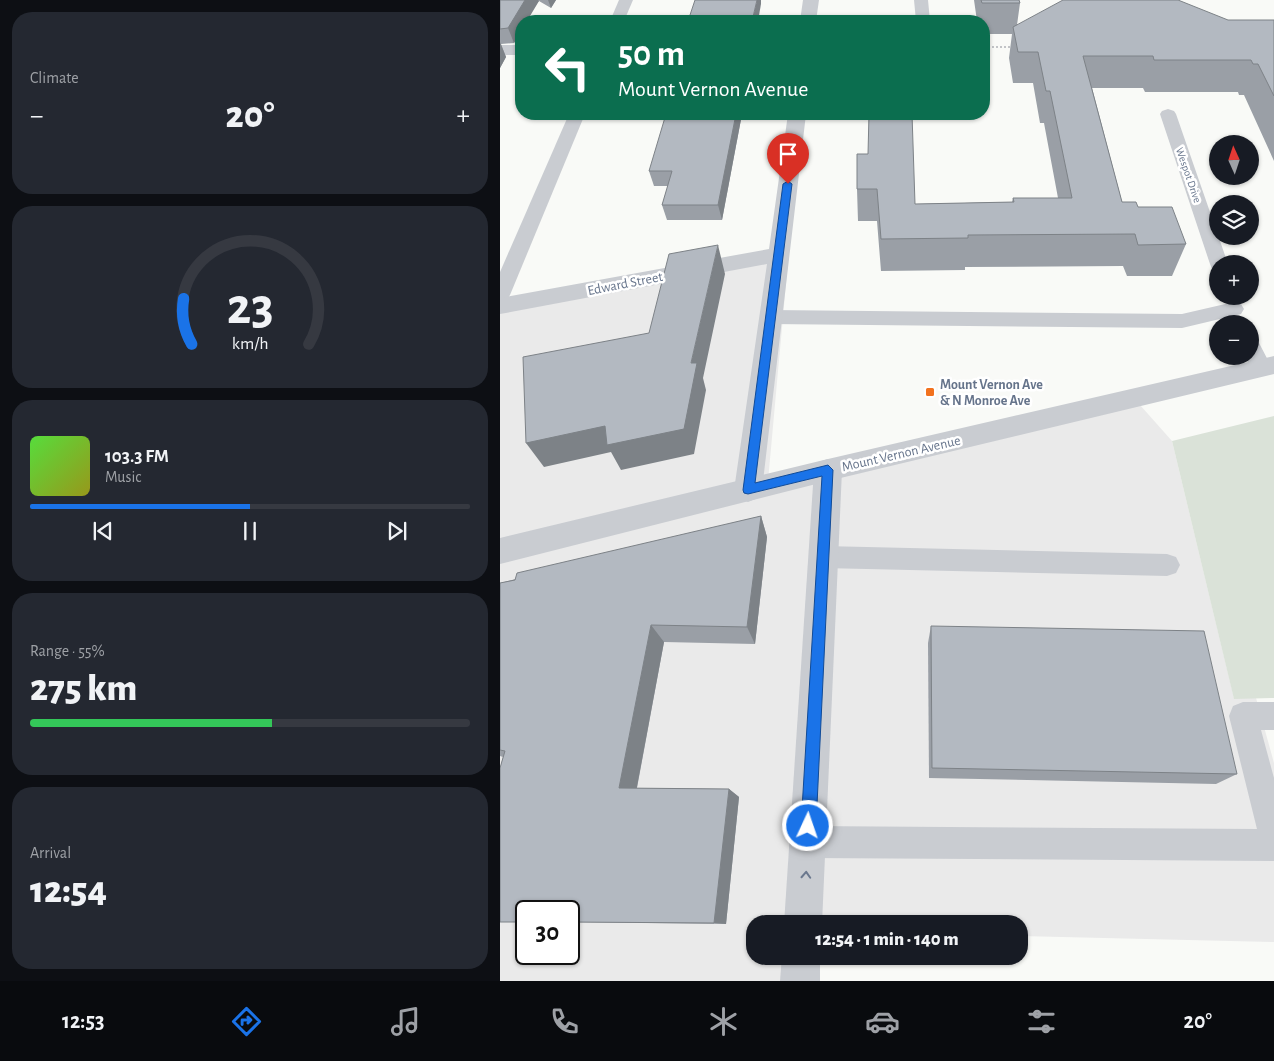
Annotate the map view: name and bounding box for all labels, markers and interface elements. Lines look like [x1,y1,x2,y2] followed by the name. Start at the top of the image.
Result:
[535,35,600,100] icon: left
[618,37,685,72] text: 50 m
[30,70,79,86] text: Climate
[618,78,808,100] text: Mount Vernon Avenue
[226,97,274,135] text: 20°
[30,102,43,130] text: −
[457,102,470,130] text: +
[767,133,809,184] pin
[1209,135,1259,185] north arrow
[1209,135,1259,365] map controls
[774,140,802,168] icon: arrive
[1174,146,1203,204] street label: Wespot Drive
[1209,195,1259,245] button: layers
[1209,255,1259,305] button: +
[586,270,664,298] street label: Edward Street
[227,281,273,333] text: 23
[1209,315,1259,365] button: −
[232,335,268,353] text: km/h
[940,378,1043,408] place label: Mount Vernon Ave & N Monroe Ave
[924,386,936,398] marker: Mount Vernon Ave & N Monroe Ave
[841,434,962,474] street label: Mount Vernon Avenue
[105,447,169,466] text: 103.3 FM
[105,469,141,485] text: Music
[89,517,117,545] icon: previous
[236,517,264,545] icon: pause
[383,517,411,545] icon: next
[30,643,105,659] text: Range · 55%
[30,670,137,708] text: 275 km
[781,799,833,851] position arrow
[30,845,71,861] text: Arrival
[800,871,811,879] one-way arrow
[30,872,107,910] text: 12:54
[515,900,580,965] speed limit sign: 30
[815,930,959,949] text: 12:54 · 1 min · 140 m
[229,1004,264,1039] icon: directions
[388,1004,423,1039] icon: music
[547,1004,582,1039] icon: phone
[706,1004,741,1039] icon: climate
[865,1004,900,1039] icon: car
[1024,1004,1059,1039] icon: filters
[62,1010,104,1032] text: 12:53
[1184,1010,1212,1032] text: 20°

